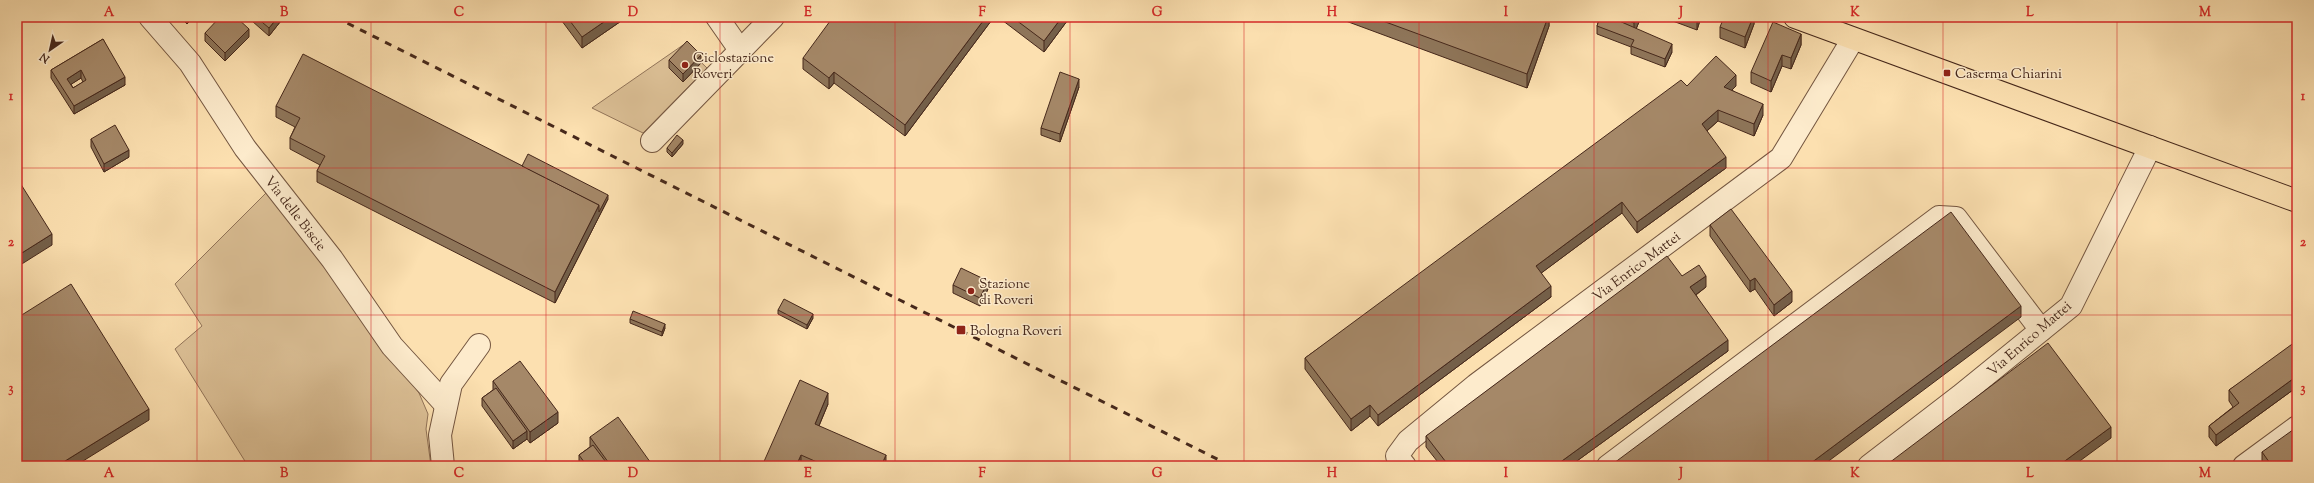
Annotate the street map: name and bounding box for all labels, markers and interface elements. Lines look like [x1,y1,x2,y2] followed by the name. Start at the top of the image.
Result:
[104,4,115,22] text: A
[280,4,289,22] text: B
[454,4,464,22] text: C
[628,4,638,22] text: D
[804,4,812,22] text: E
[978,4,986,22] text: F
[1152,4,1163,22] text: G
[1327,4,1338,22] text: H
[1504,4,1509,22] text: I
[1678,4,1683,22] text: J
[1850,4,1860,22] text: K
[2026,4,2034,22] text: L
[2199,4,2211,22] text: M
[30,30,70,70] north arrow
[37,48,54,67] text: N
[693,49,774,85] place label: Ciclostazione Roveri
[680,60,690,70] marker: Ciclostazione Roveri
[1955,65,2062,85] place label: Caserma Chiarini
[1942,68,1952,78] marker: Caserma Chiarini
[9,88,14,106] text: 1
[2301,88,2306,106] text: 1
[259,172,330,256] street label: Via delle Biscie
[1589,228,1686,307] street label: Via Enrico Mattei
[8,234,15,252] text: 2
[2300,234,2307,252] text: 2
[979,275,1033,311] place label: Stazione di Roveri
[966,286,976,296] marker: Stazione di Roveri
[1984,297,2077,382] street label: Via Enrico Mattei
[970,322,1062,342] place label: Bologna Roveri
[955,324,967,336] marker: Bologna Roveri
[8,380,14,398] text: 3
[2300,380,2306,398] text: 3
[104,465,115,483] text: A
[280,465,289,483] text: B
[454,465,464,483] text: C
[628,465,638,483] text: D
[804,465,812,483] text: E
[978,465,986,483] text: F
[1152,465,1163,483] text: G
[1327,465,1338,483] text: H
[1504,465,1509,483] text: I
[1678,465,1683,483] text: J
[1850,465,1860,483] text: K
[2026,465,2034,483] text: L
[2199,465,2211,483] text: M

